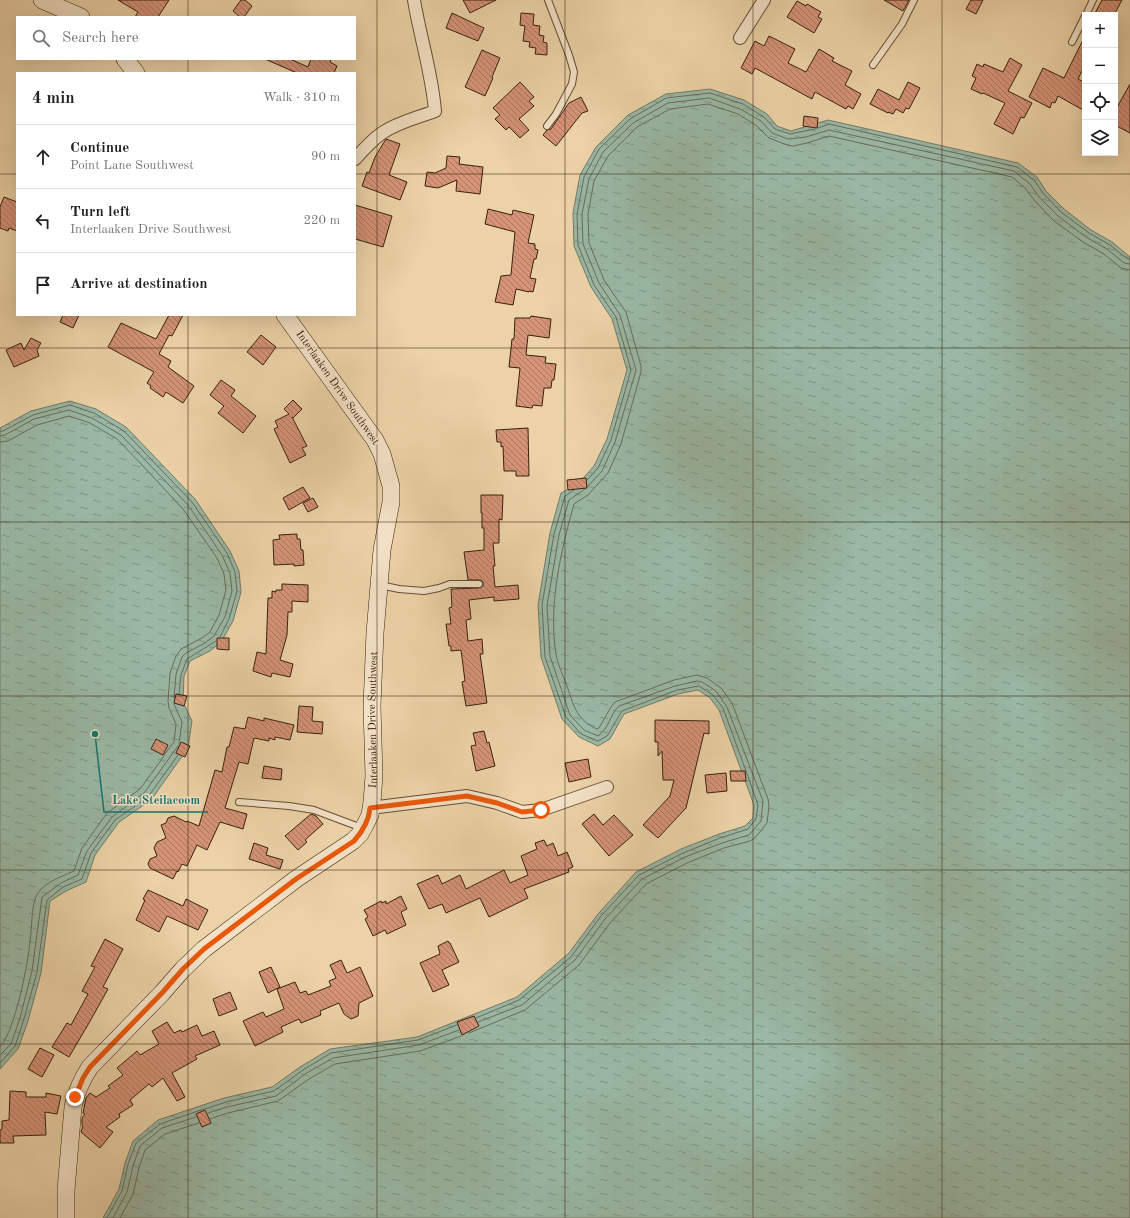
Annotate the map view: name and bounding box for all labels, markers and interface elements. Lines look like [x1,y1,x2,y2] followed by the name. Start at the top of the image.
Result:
[1082,12,1118,156] map controls
[1082,12,1118,48] button: +
[16,16,356,60] search box
[30,27,52,49] icon: search
[62,31,139,46] text: Search here
[1082,48,1118,84] button: −
[1082,84,1118,120] button: locate
[32,90,75,107] text: 4 min
[263,91,340,104] text: Walk · 310 m
[1082,120,1118,156] button: layers
[70,141,129,156] text: Continue
[32,146,54,168] icon: ahead
[311,150,340,163] text: 90 m
[70,159,194,172] text: Point Lane Southwest
[70,205,130,220] text: Turn left
[32,210,54,232] icon: left
[303,214,340,227] text: 220 m
[70,223,231,236] text: Interlaaken Drive Southwest
[32,274,54,296] icon: arrive
[70,277,208,292] text: Arrive at destination
[293,329,381,447] street label: Interlaaken Drive Southwest
[366,651,380,789] street label: Interlaaken Drive Southwest
[104,788,208,812] callout: Lake Steilacoom
[112,795,200,807] text: Lake Steilacoom
[532,801,550,819] route start
[66,1088,84,1106] route end

